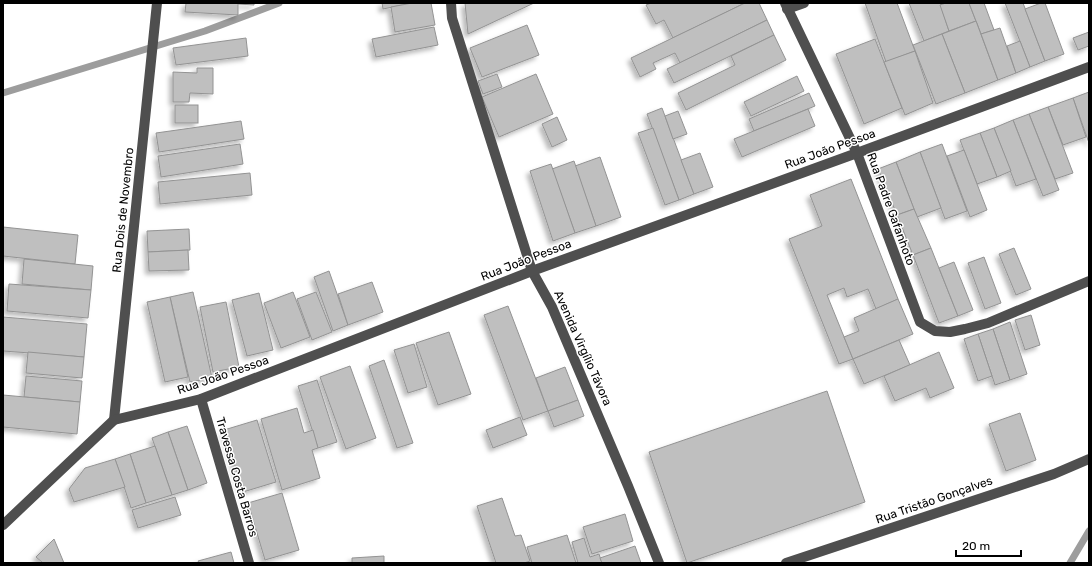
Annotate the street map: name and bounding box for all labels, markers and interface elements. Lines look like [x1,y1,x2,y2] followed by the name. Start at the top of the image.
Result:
[783,126,877,172] street label: Rua João Pessoa
[109,147,137,273] street label: Rua Dois de Novembro
[864,151,918,267] street label: Rua Padre Gafanhoto
[479,236,573,284] street label: Rua João Pessoa
[551,288,615,408] street label: Avenida Virgílio Távora
[175,353,271,397] street label: Rua João Pessoa
[213,416,261,538] street label: Travessa Costa Barros
[874,473,994,527] street label: Rua Tristão Gonçalves
[956,532,1021,558] scale bar
[962,539,990,553] text: 20 m

